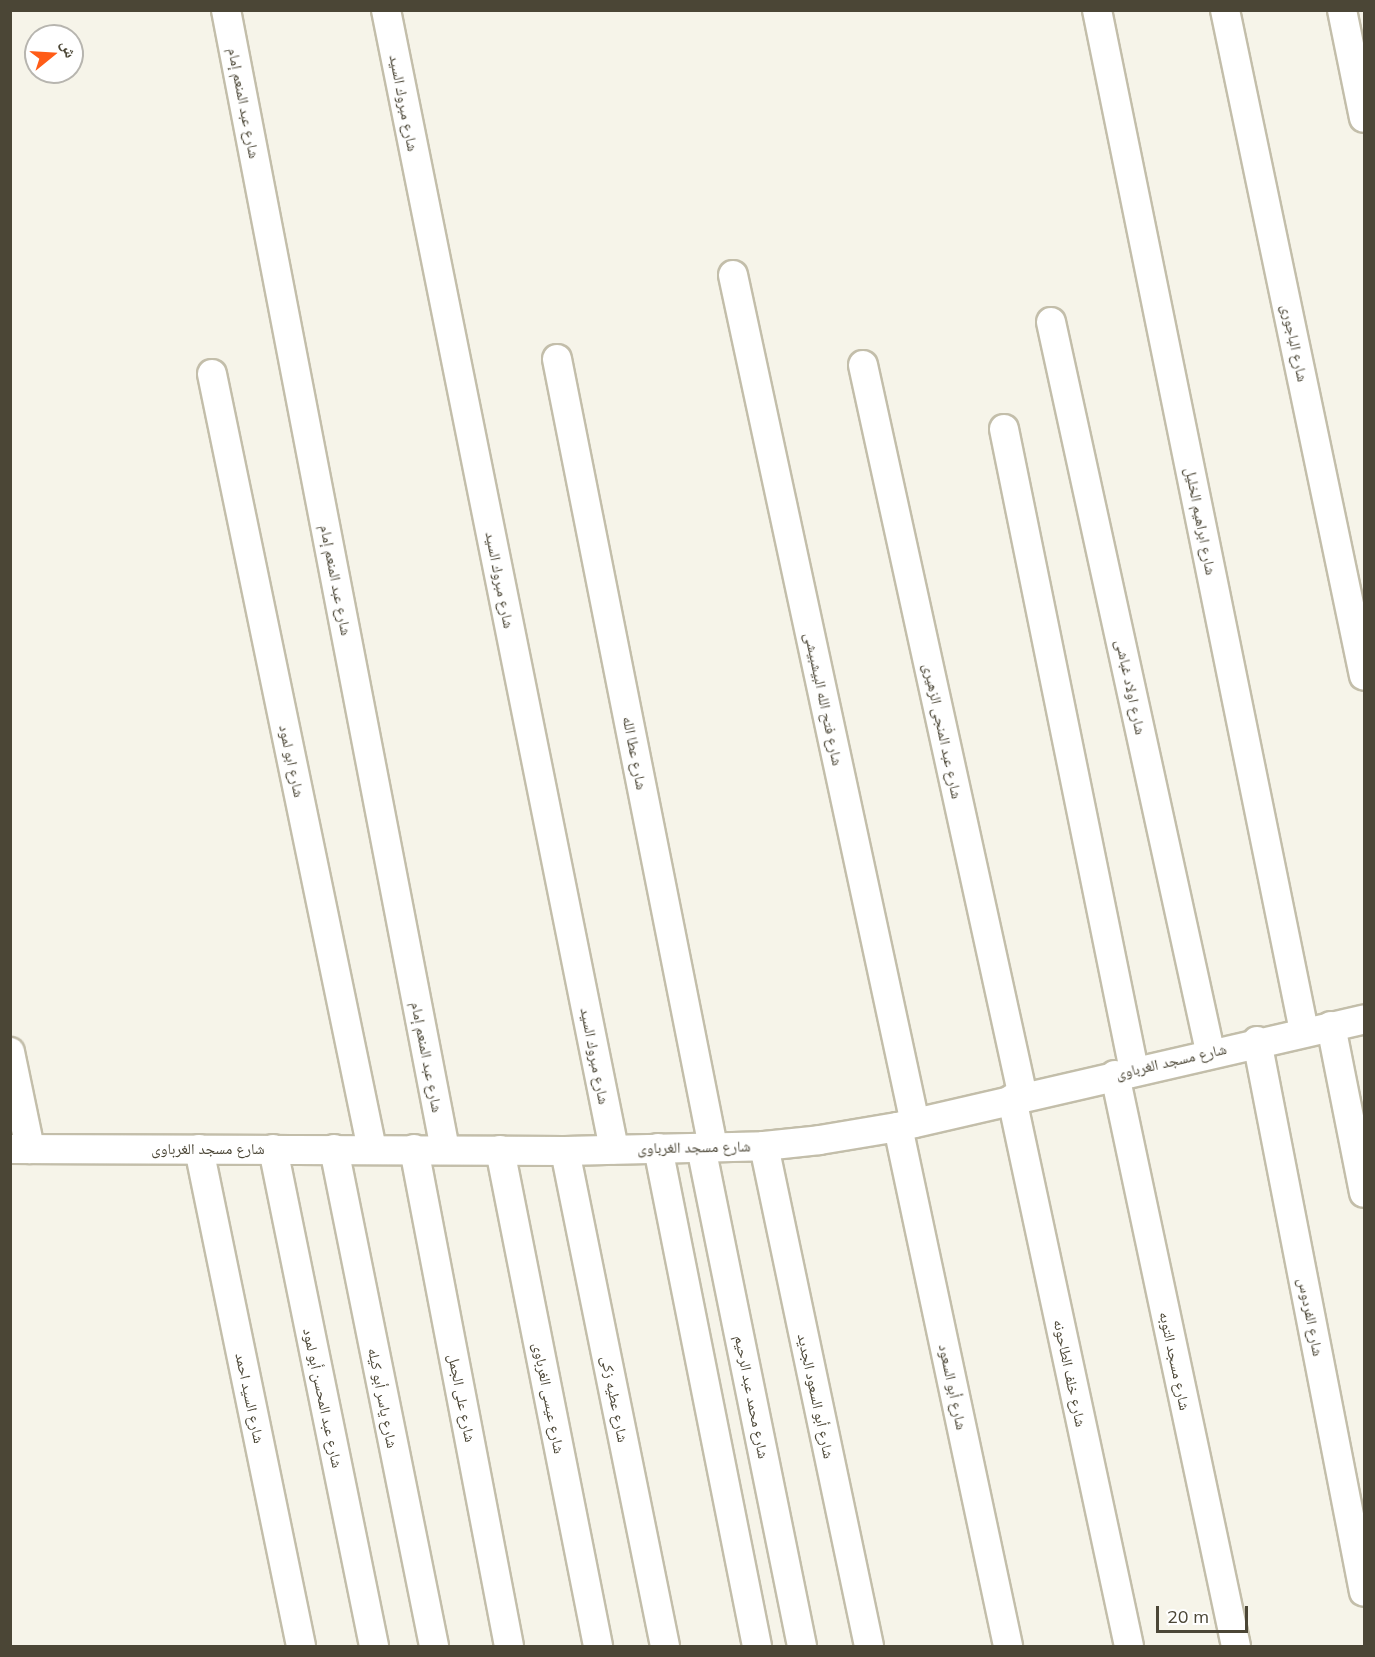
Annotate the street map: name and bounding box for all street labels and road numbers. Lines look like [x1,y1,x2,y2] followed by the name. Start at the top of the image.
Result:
[224,46,264,160] street label: شارع عبد المنعم إمام
[386,53,422,153] street label: شارع مبروك السيد
[1278,303,1312,383] street label: شارع الباجورى
[1182,466,1220,576] street label: شارع ابراهيم الخليل
[316,523,356,637] street label: شارع عبد المنعم إمام
[482,530,518,630] street label: شارع مبروك السيد
[801,631,847,767] street label: شارع فتح الله البيشبيشى
[1112,638,1150,736] street label: شارع اولاد غباشى
[920,662,966,800] street label: شارع عبد المنجى الزهيرى
[619,715,651,791] street label: شارع عطا الله
[276,723,308,799] street label: شارع ابو لمود
[407,1000,447,1114] street label: شارع عبد المنعم إمام
[577,1006,613,1106] street label: شارع مبروك السيد
[1114,1039,1228,1083] street label: شارع مسجد الغرباوى
[637,1137,751,1157] street label: شارع مسجد الغرباوى
[151,1140,265,1158] street label: شارع مسجد الغرباوى
[1295,1276,1327,1358] street label: شارع الفردوس
[1156,1310,1194,1412] street label: شارع مسجد التوبه
[1050,1318,1090,1428] street label: شارع خلف الطاحونه
[299,1327,347,1469] street label: شارع عبد المحسن أبو لمود
[794,1332,838,1460] street label: شارع أبو السعود الجديد
[731,1334,773,1460] street label: شارع محمد عبد الرحيم
[529,1341,569,1455] street label: شارع عيسى الغرباوى
[935,1342,971,1432] street label: شارع أبو السعود
[364,1346,402,1450] street label: شارع ياسر أبو كيله
[232,1351,268,1445] street label: شارع السيد احمد
[445,1352,479,1444] street label: شارع على الجمل
[598,1354,632,1444] street label: شارع عطيه زكى

